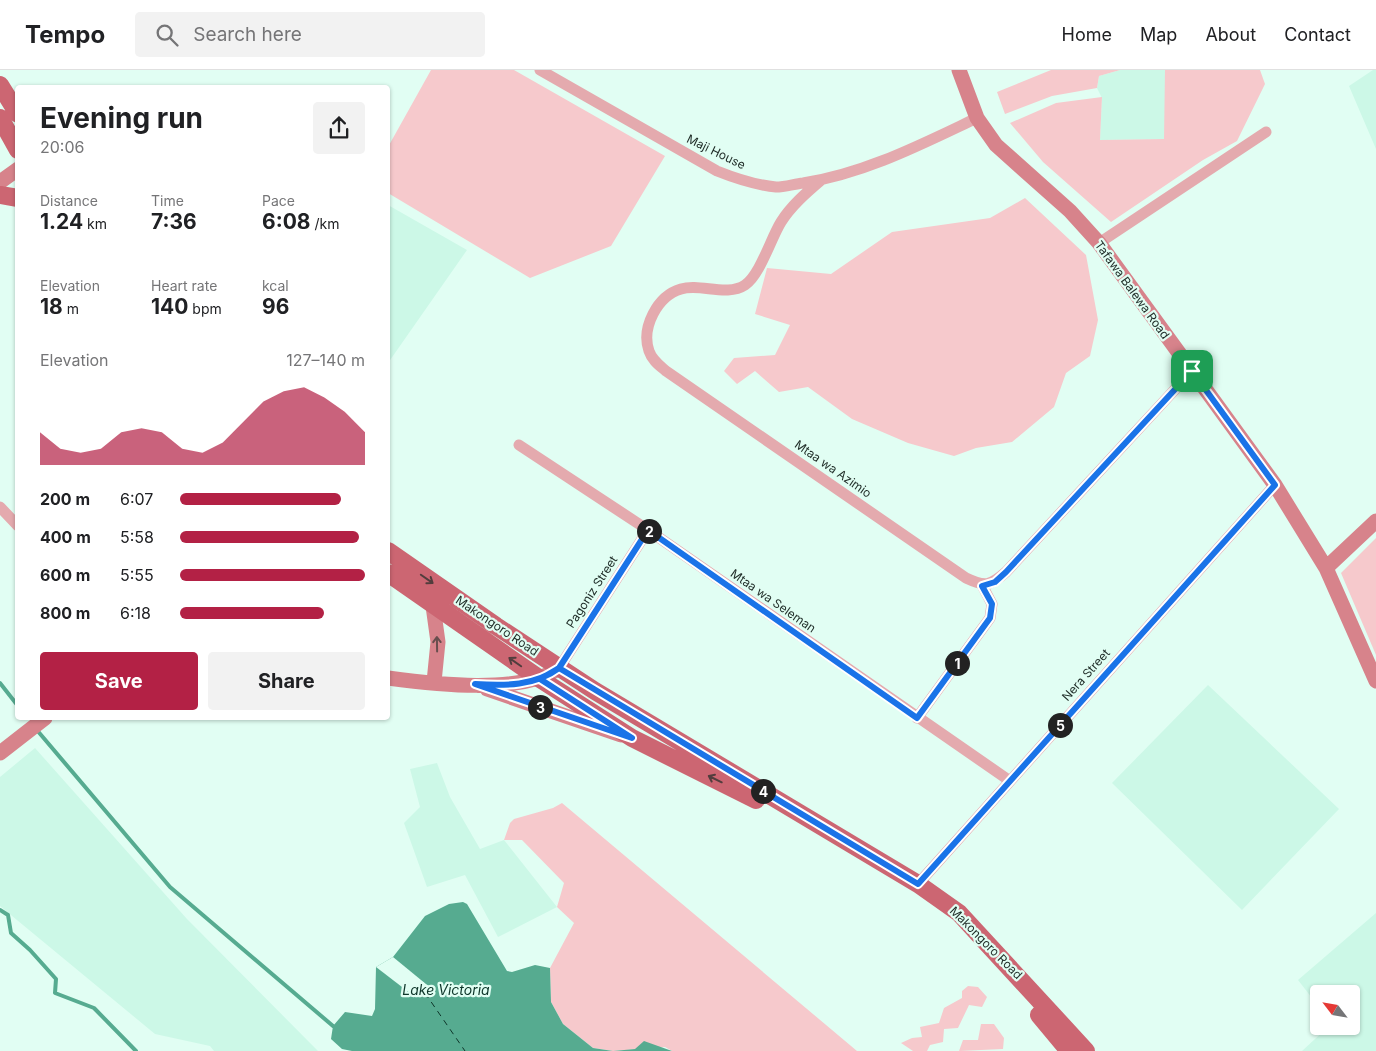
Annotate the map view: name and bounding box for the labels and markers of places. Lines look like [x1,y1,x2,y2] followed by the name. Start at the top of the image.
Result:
[1171,350,1213,392] pin
[636,518,662,544] pin: 2
[944,650,970,676] pin: 1
[528,694,552,720] pin: 3
[1048,712,1072,738] pin: 5
[750,778,776,804] pin: 4

